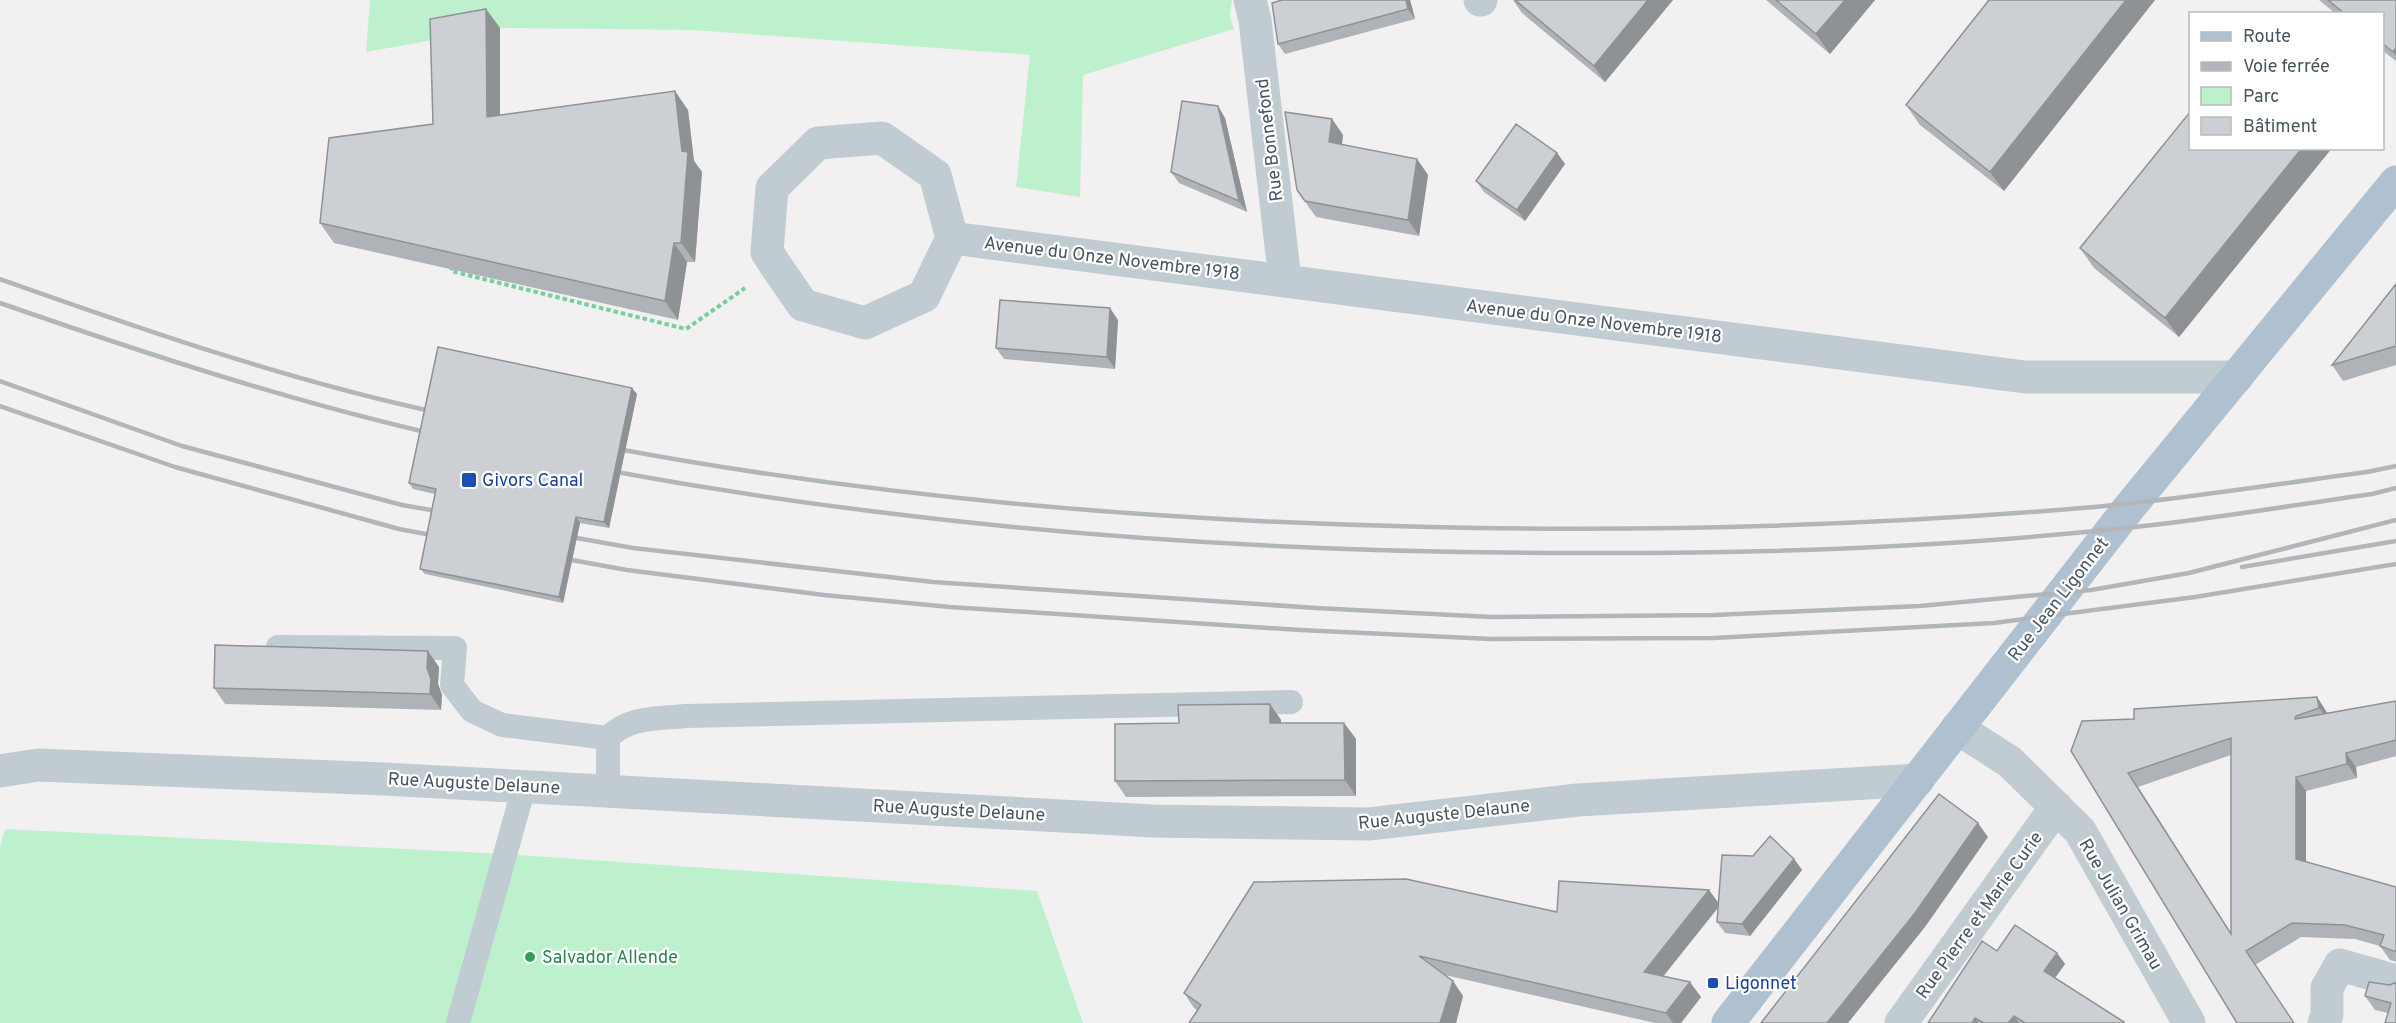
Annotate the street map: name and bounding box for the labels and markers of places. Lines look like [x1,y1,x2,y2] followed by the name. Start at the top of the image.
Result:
[482,470,583,493] place label: Givors Canal
[460,471,478,489] marker: Givors Canal
[542,947,678,970] place label: Salvador Allende
[523,950,537,964] marker: Salvador Allende
[1725,973,1797,996] place label: Ligonnet
[1706,976,1720,990] marker: Ligonnet

